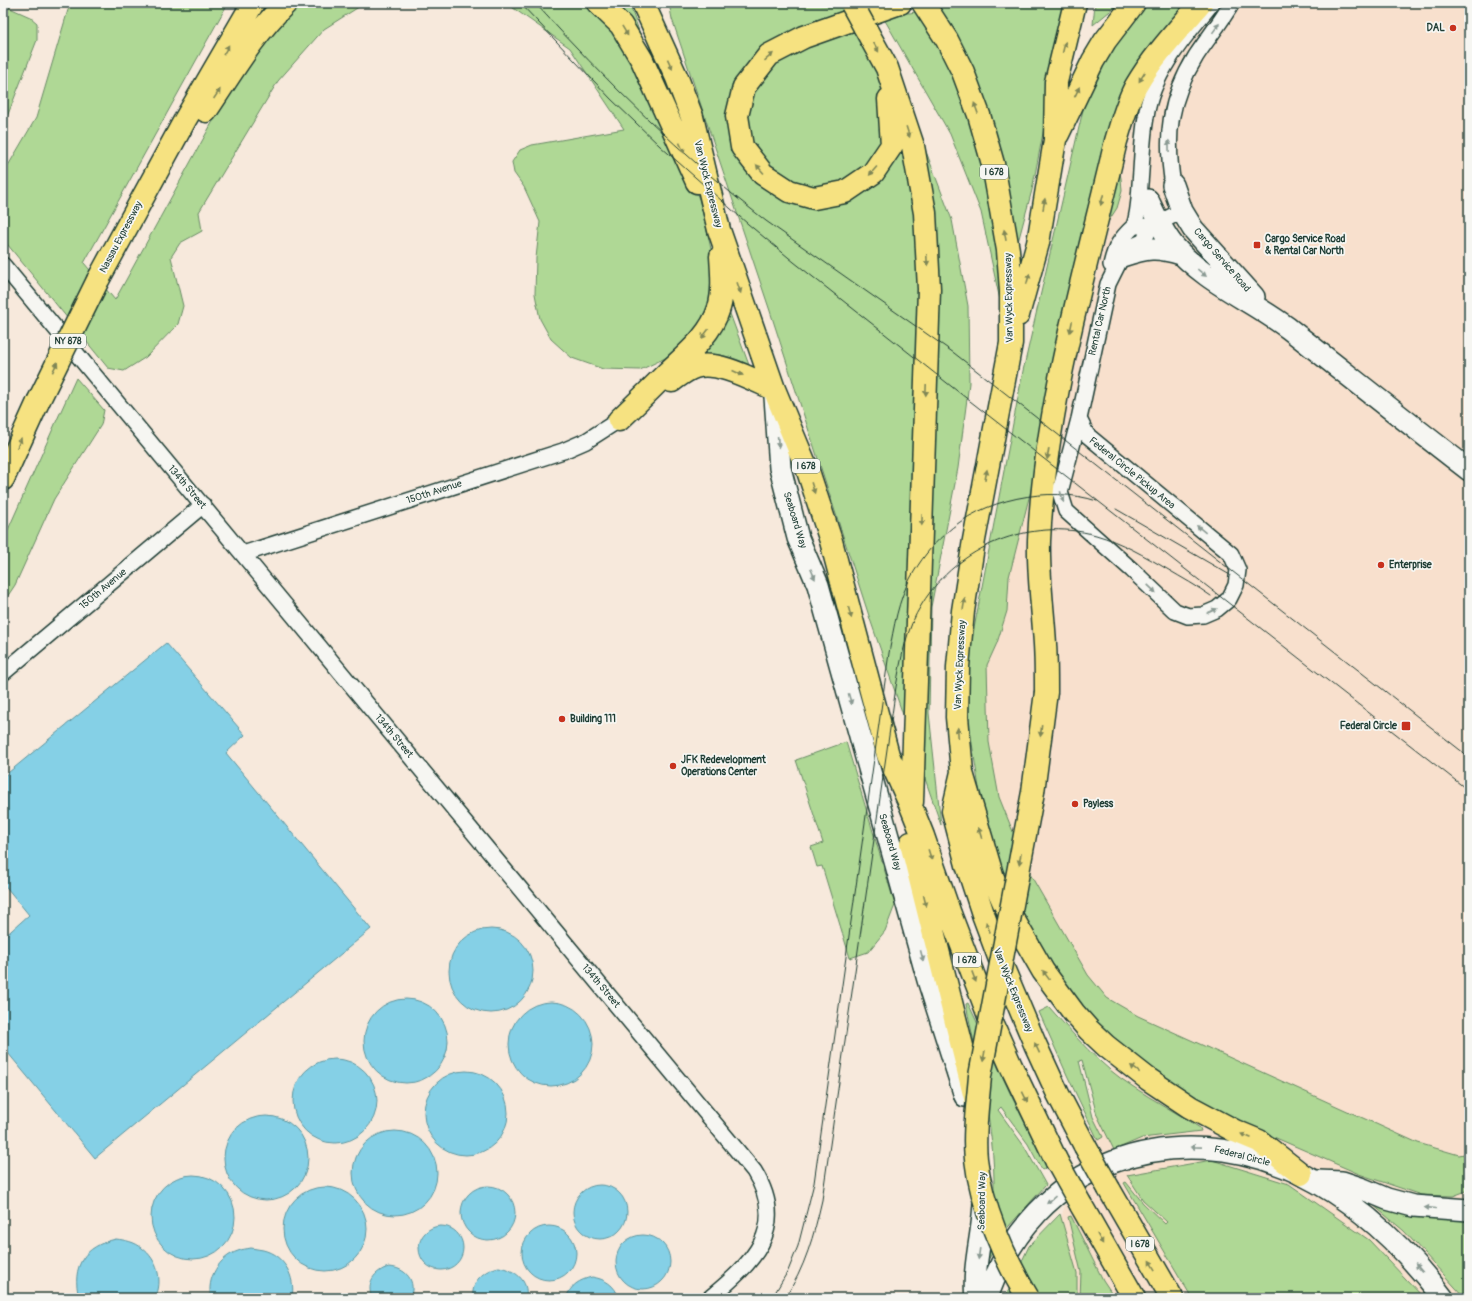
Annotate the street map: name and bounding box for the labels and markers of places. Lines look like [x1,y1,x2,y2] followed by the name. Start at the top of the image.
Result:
[1427,22,1445,34] place label: DAL
[1448,23,1458,33] marker: DAL
[1265,233,1346,257] place label: Cargo Service Road & Rental Car North
[1252,240,1262,250] marker: Cargo Service Road & Rental Car North
[1389,559,1433,571] place label: Enterprise
[1376,560,1386,570] marker: Enterprise
[570,713,616,725] place label: Building 111
[557,714,567,724] marker: Building 111
[1340,720,1398,732] place label: Federal Circle
[1400,720,1412,732] marker: Federal Circle
[681,754,767,778] place label: JFK Redevelopment Operations Center
[668,761,678,771] marker: JFK Redevelopment Operations Center
[1083,798,1114,810] place label: Payless
[1070,799,1080,809] marker: Payless

